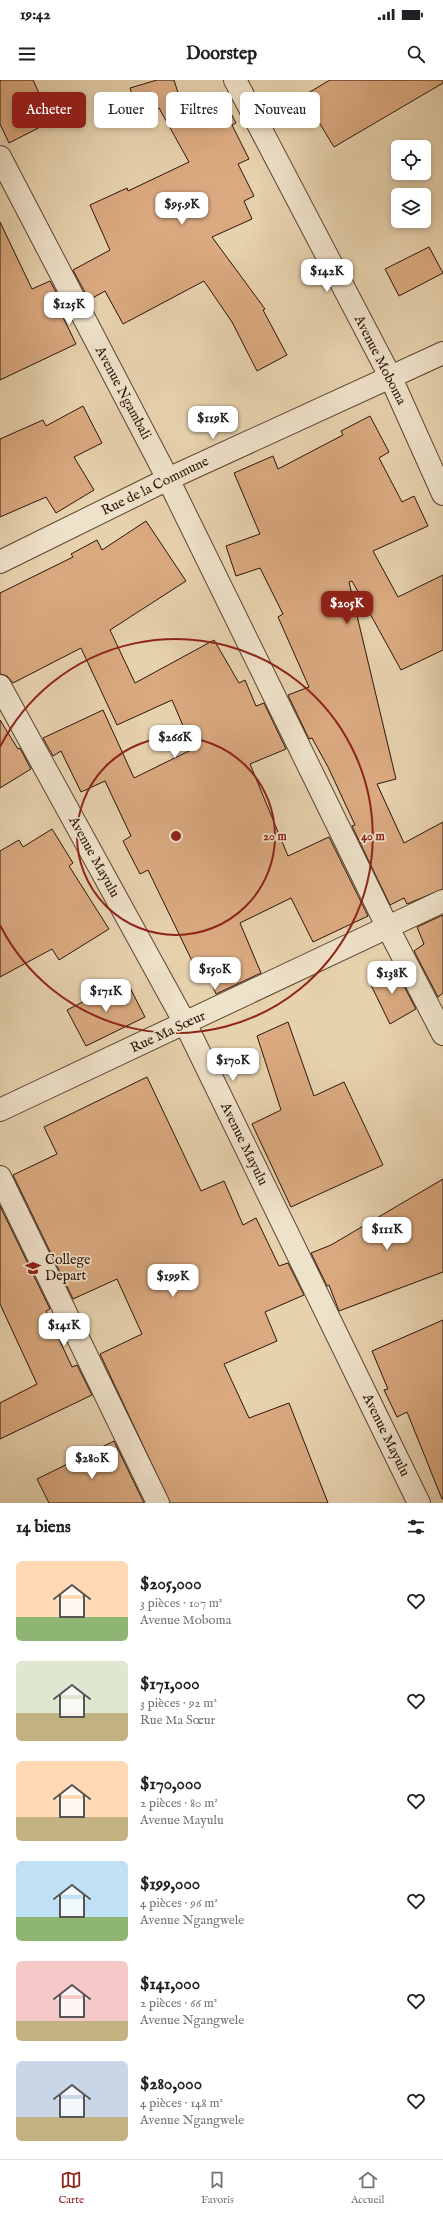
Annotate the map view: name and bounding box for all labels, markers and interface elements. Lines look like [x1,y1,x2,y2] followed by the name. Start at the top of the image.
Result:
[20,5,50,24] text: 19:42
[16,43,38,65] icon: menu
[186,43,257,66] text: Doorstep
[405,43,427,65] icon: search
[12,92,86,128] chip: Acheter
[94,92,158,128] chip: Louer
[166,92,232,128] chip: Filtres
[240,92,320,128] chip: Nouveau
[391,140,431,228] map controls
[391,140,431,180] button: locate
[391,188,431,228] button: layers
[149,192,215,226] pin: $95.9K
[164,196,200,213] text: $95.9K
[299,259,355,293] pin: $142K
[310,263,344,280] text: $142K
[41,292,97,326] pin: $125K
[53,296,85,313] text: $125K
[349,311,411,409] street label: Avenue Moboma
[90,342,155,443] street label: Avenue Ngambali
[185,406,241,440] pin: $119K
[197,410,229,427] text: $119K
[98,452,212,520] street label: Rue de la Commune
[319,591,375,625] pin: $205K
[330,595,364,612] text: $205K
[147,725,203,759] pin: $266K
[158,729,192,746] text: $266K
[64,812,124,901] street label: Avenue Mayulu
[169,829,183,843] centre of rings
[263,829,287,844] text: 20 m
[361,829,386,844] text: 40 m
[187,957,243,991] pin: $150K
[199,961,231,978] text: $150K
[364,961,420,995] pin: $138K
[376,965,408,982] text: $138K
[78,979,134,1013] pin: $171K
[90,983,122,1000] text: $171K
[127,1007,209,1057] street label: Rue Ma Sœur
[205,1048,261,1082] pin: $170K
[216,1052,250,1069] text: $170K
[216,1099,272,1188] street label: Avenue Mayulu
[359,1217,415,1251] pin: $111K
[371,1221,403,1238] text: $111K
[45,1251,91,1285] place label: College Depart
[24,1259,42,1277] school or university icon: College Depart
[145,1264,201,1298] pin: $199K
[157,1268,189,1285] text: $199K
[36,1313,92,1347] pin: $141K
[48,1317,80,1334] text: $141K
[358,1390,414,1479] street label: Avenue Mayulu
[64,1446,120,1480] pin: $280K
[75,1450,109,1467] text: $280K
[405,1516,427,1538] icon: filters
[16,1517,71,1538] text: 14 biens
[140,1574,201,1595] text: $205,000
[48,1577,96,1625] icon: home
[405,1590,427,1612] icon: heart
[140,1595,223,1612] text: 3 pièces · 107 m²
[140,1612,231,1629] text: Avenue Moboma
[140,1674,200,1695] text: $171,000
[48,1677,96,1725] icon: home
[405,1690,427,1712] icon: heart
[140,1695,217,1712] text: 3 pièces · 92 m²
[140,1712,215,1729] text: Rue Ma Sœur
[140,1774,202,1795] text: $170,000
[48,1777,96,1825] icon: home
[405,1790,427,1812] icon: heart
[140,1795,218,1812] text: 2 pièces · 80 m²
[140,1812,224,1829] text: Avenue Mayulu
[140,1874,200,1895] text: $199,000
[48,1877,96,1925] icon: home
[405,1890,427,1912] icon: heart
[140,1895,218,1912] text: 4 pièces · 96 m²
[140,1912,244,1929] text: Avenue Ngangwele
[140,1974,200,1995] text: $141,000
[48,1977,96,2025] icon: home
[405,1990,427,2012] icon: heart
[140,1995,217,2012] text: 2 pièces · 66 m²
[140,2012,244,2029] text: Avenue Ngangwele
[140,2074,202,2095] text: $280,000
[48,2077,96,2125] icon: home
[405,2090,427,2112] icon: heart
[140,2095,223,2112] text: 4 pièces · 148 m²
[140,2112,244,2129] text: Avenue Ngangwele
[58,2169,84,2207] tab: Carte
[201,2169,234,2207] tab: Favoris
[351,2169,384,2207] tab: Accueil

